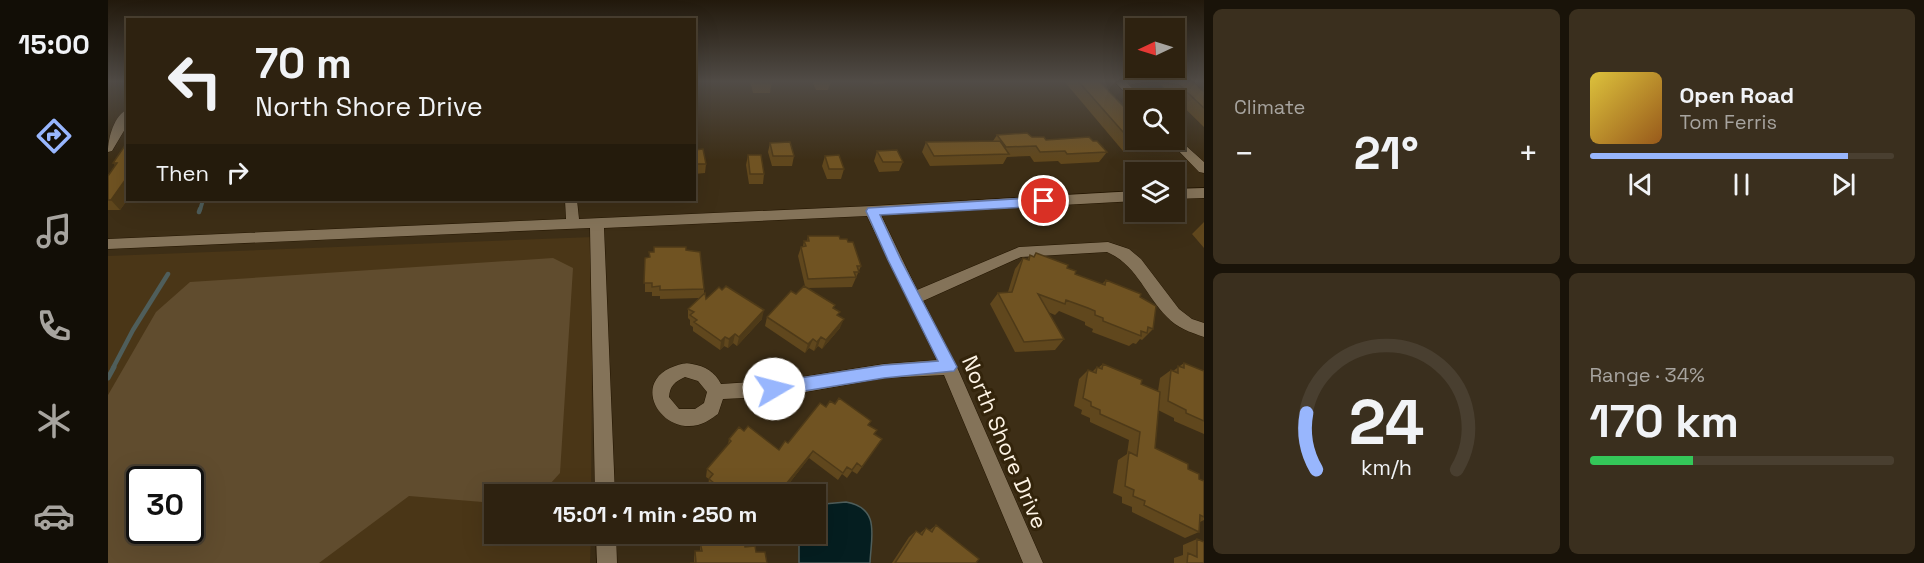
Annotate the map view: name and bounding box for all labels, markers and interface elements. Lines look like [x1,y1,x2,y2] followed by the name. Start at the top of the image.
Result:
[1125,18,1185,78] north arrow
[1125,18,1185,222] map controls
[18,27,90,62] text: 15:00
[255,37,352,90] text: 70 m
[156,42,234,120] icon: left
[1680,81,1794,109] text: Open Road
[255,89,483,124] text: North Shore Drive
[1125,90,1185,150] button: search
[1234,94,1305,120] text: Climate
[1680,109,1777,135] text: Tom Ferris
[33,115,75,157] icon: directions
[1354,125,1419,182] text: 21°
[1234,133,1254,175] text: −
[1518,133,1539,175] text: +
[221,156,254,189] icon: right
[156,159,209,187] text: Then
[1125,162,1185,222] button: layers
[1624,168,1657,201] icon: previous
[1725,168,1758,201] icon: pause
[1827,168,1860,201] icon: next
[1018,175,1069,226] pin
[1027,184,1060,217] icon: arrive
[33,210,75,252] icon: music
[33,305,75,347] icon: phone
[956,351,1054,533] street label: North Shore Drive
[742,357,806,421] position arrow
[1590,362,1705,388] text: Range · 34%
[1348,383,1424,462] text: 24
[1590,393,1739,450] text: 170 km
[33,400,75,442] icon: climate
[1361,455,1412,482] text: km/h
[126,466,204,544] speed limit sign: 30
[33,495,75,537] icon: car
[553,500,757,528] text: 15:01 · 1 min · 250 m

